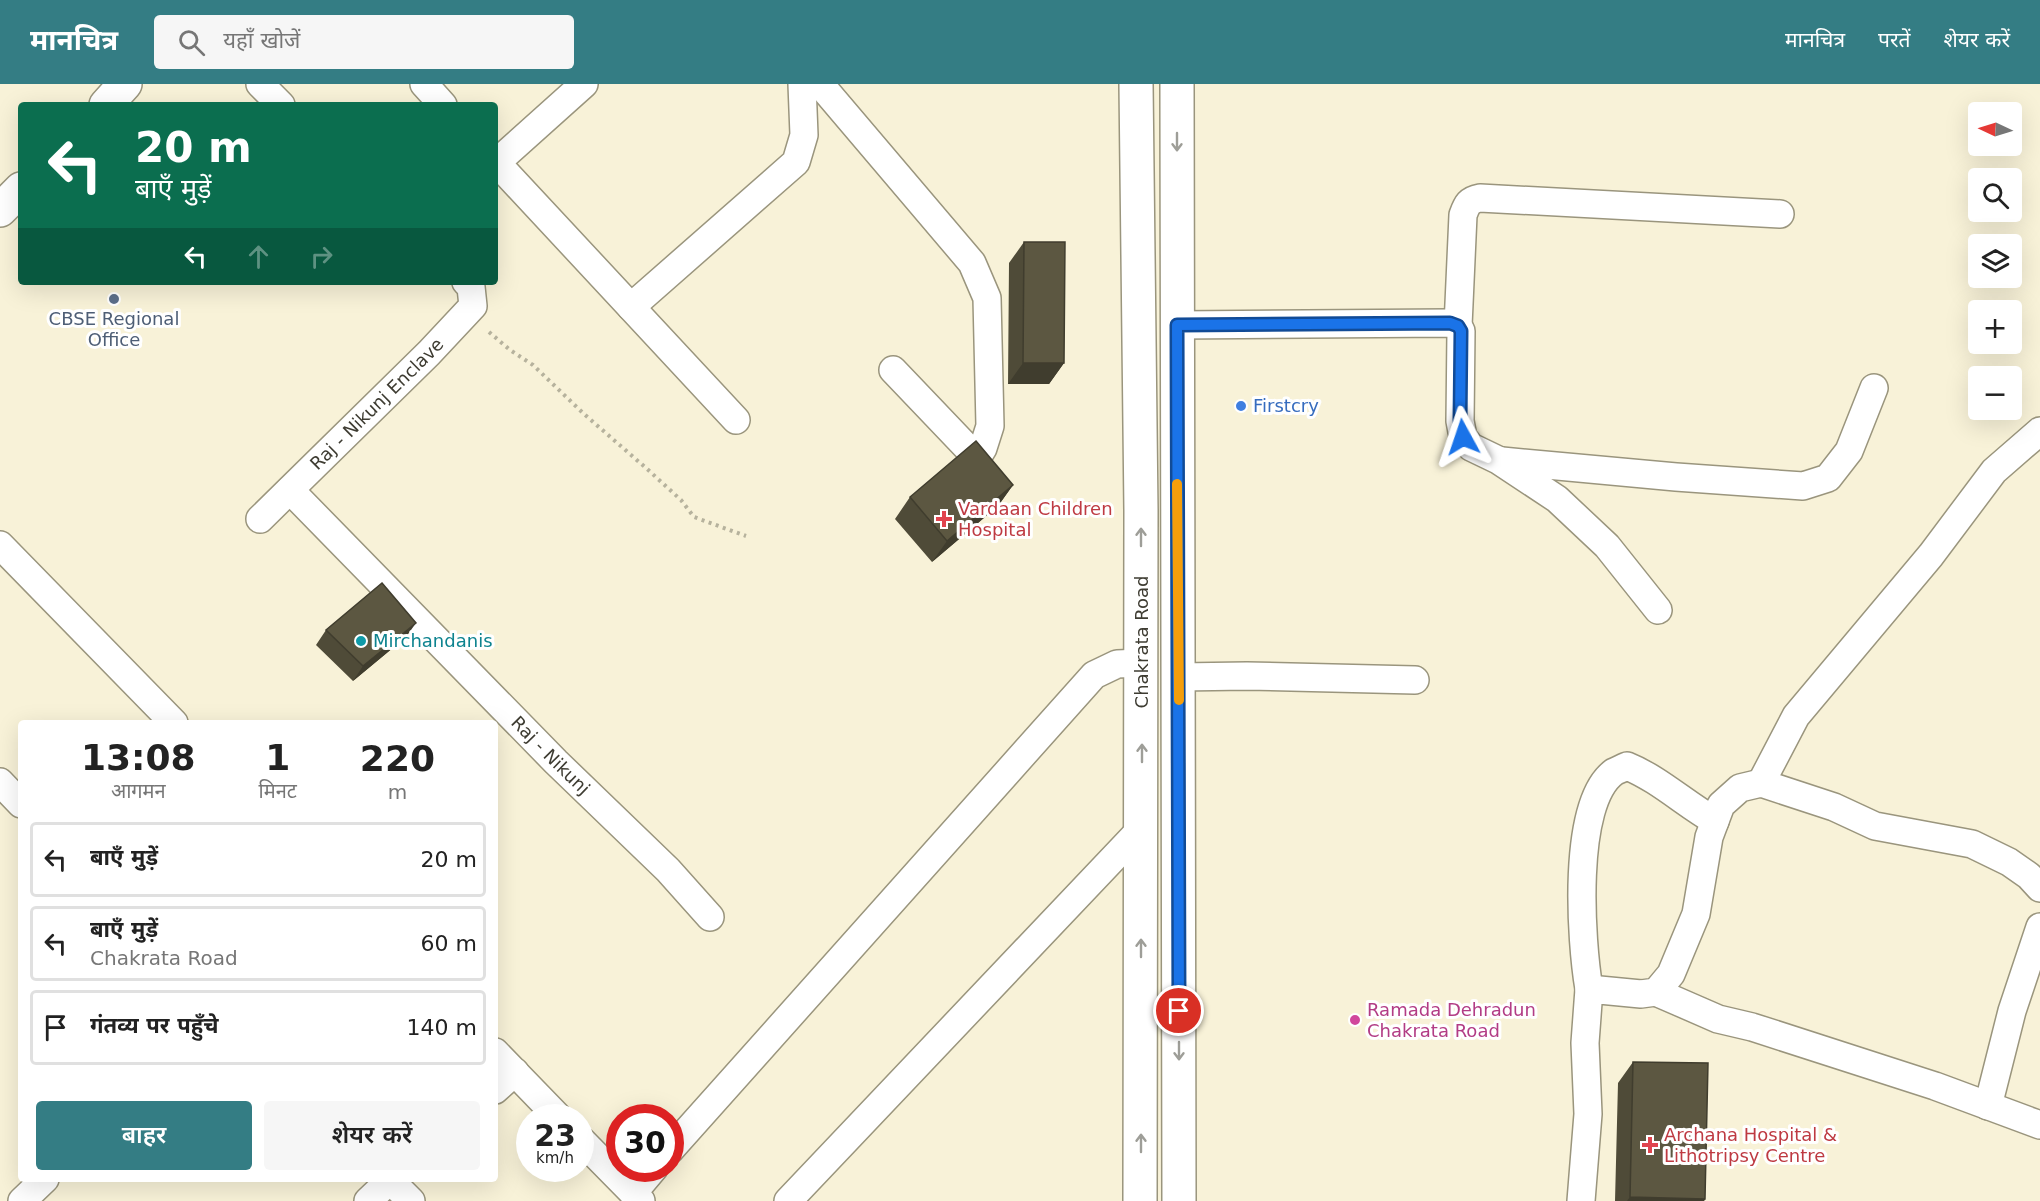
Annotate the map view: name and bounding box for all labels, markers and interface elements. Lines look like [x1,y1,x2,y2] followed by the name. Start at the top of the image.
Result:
[154,15,574,69] search box
[30,24,118,57] text: मानचित्र
[175,26,208,59] icon: search
[223,28,300,53] text: यहाँ खोजें
[1785,28,1845,52] text: मानचित्र
[1878,28,1911,52] text: परतें
[1944,28,2010,52] text: शेयर करें
[1968,102,2022,156] north arrow
[1968,102,2022,420] map controls
[135,123,252,172] text: 20 m
[36,126,114,204] icon: left
[1171,132,1183,152] one-way arrow
[1968,168,2022,222] button: search
[135,173,212,204] text: बाएँ मुड़ें
[1968,234,2022,288] button: layers
[179,240,212,273] icon: left
[242,240,275,273] icon: ahead
[305,240,338,273] icon: right
[107,292,121,306] marker: CBSE Regional Office
[1968,300,2022,354] button: +
[49,308,179,350] place label: CBSE Regional Office
[306,334,448,474] street label: Raj - Nikunj Enclave
[1968,366,2022,420] button: −
[1253,395,1319,416] place label: Firstcry
[1234,399,1248,413] marker: Firstcry
[1431,405,1495,469] position arrow
[958,498,1113,540] place label: Vardaan Children Hospital
[935,510,953,528] marker: Vardaan Children Hospital
[1135,527,1147,547] one-way arrow
[1131,576,1152,708] street label: Chakrata Road
[373,630,493,651] place label: Mirchandanis
[354,634,368,648] marker: Mirchandanis
[507,712,594,799] street label: Raj - Nikunj
[81,737,196,778] text: 13:08
[265,737,290,778] text: 1
[360,738,435,779] text: 220
[1136,743,1148,763] one-way arrow
[111,779,166,803] text: आगमन
[259,779,297,803] text: मिनट
[388,780,407,804] text: m
[39,843,72,876] icon: left
[90,845,158,870] text: बाएँ मुड़ें
[421,847,477,872] text: 20 m
[90,917,158,942] text: बाएँ मुड़ें
[39,927,72,960] icon: left
[421,931,477,956] text: 60 m
[1135,938,1147,958] one-way arrow
[90,946,238,970] text: Chakrata Road
[1153,985,1204,1036] pin
[1162,994,1195,1027] icon: arrive
[1367,999,1536,1041] place label: Ramada Dehradun Chakrata Road
[39,1011,72,1044] icon: arrive
[90,1013,218,1038] text: गंतव्य पर पहुँचे
[1348,1013,1362,1027] marker: Ramada Dehradun Chakrata Road
[407,1015,477,1040] text: 140 m
[1173,1041,1185,1061] one-way arrow
[36,1101,252,1170] button: बाहर
[264,1101,480,1170] button: शेयर करें
[606,1104,684,1182] speed limit sign: 30
[534,1118,576,1153] text: 23
[1664,1124,1837,1166] place label: Archana Hospital & Lithotripsy Centre
[1135,1133,1147,1153] one-way arrow
[1641,1136,1659,1154] marker: Archana Hospital & Lithotripsy Centre
[536,1149,574,1167] text: km/h

